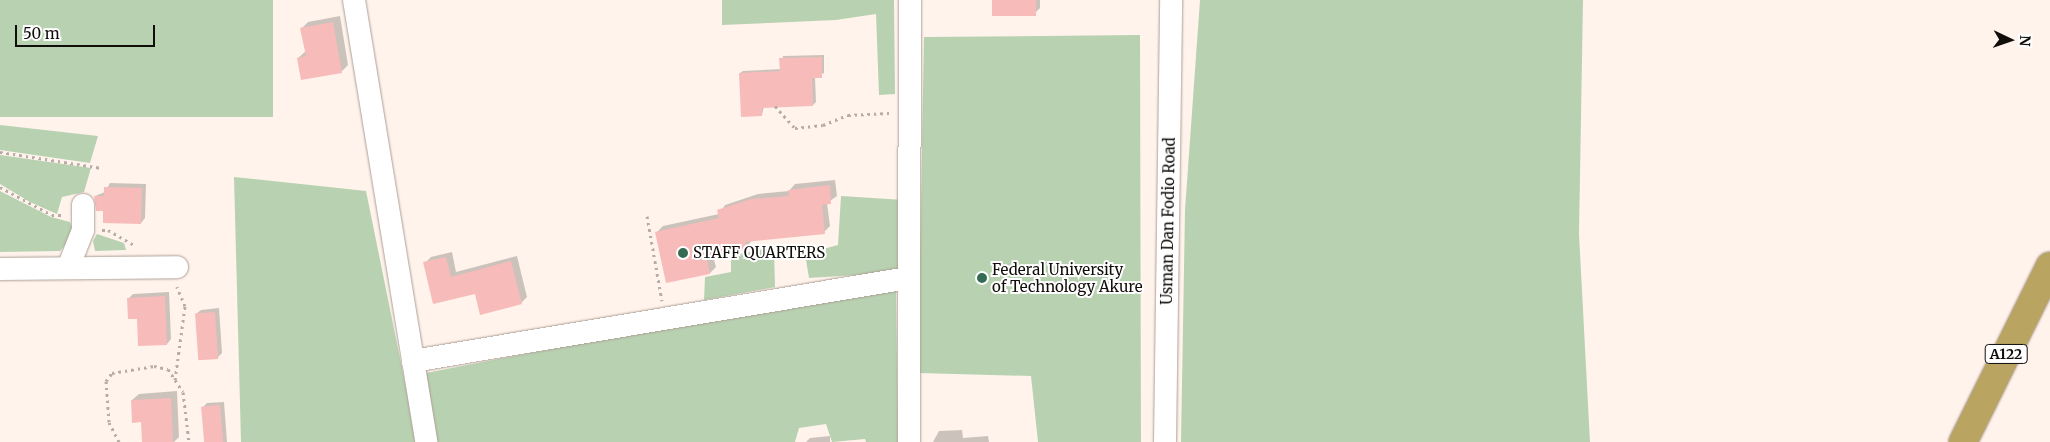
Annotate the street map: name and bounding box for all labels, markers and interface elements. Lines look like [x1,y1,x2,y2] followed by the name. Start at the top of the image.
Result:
[18,15,158,47] scale bar
[1985,15,2035,65] north arrow
[23,24,60,43] text: 50 m
[2016,35,2034,47] text: N
[1158,137,1178,305] street label: Usman Dan Fodio Road
[693,244,825,262] place label: STAFF QUARTERS
[677,247,689,259] marker: STAFF QUARTERS
[992,260,1143,295] place label: Federal University of Technology Akure
[976,272,988,284] marker: Federal University of Technology Akure
[1984,342,2028,366] road number: A122

